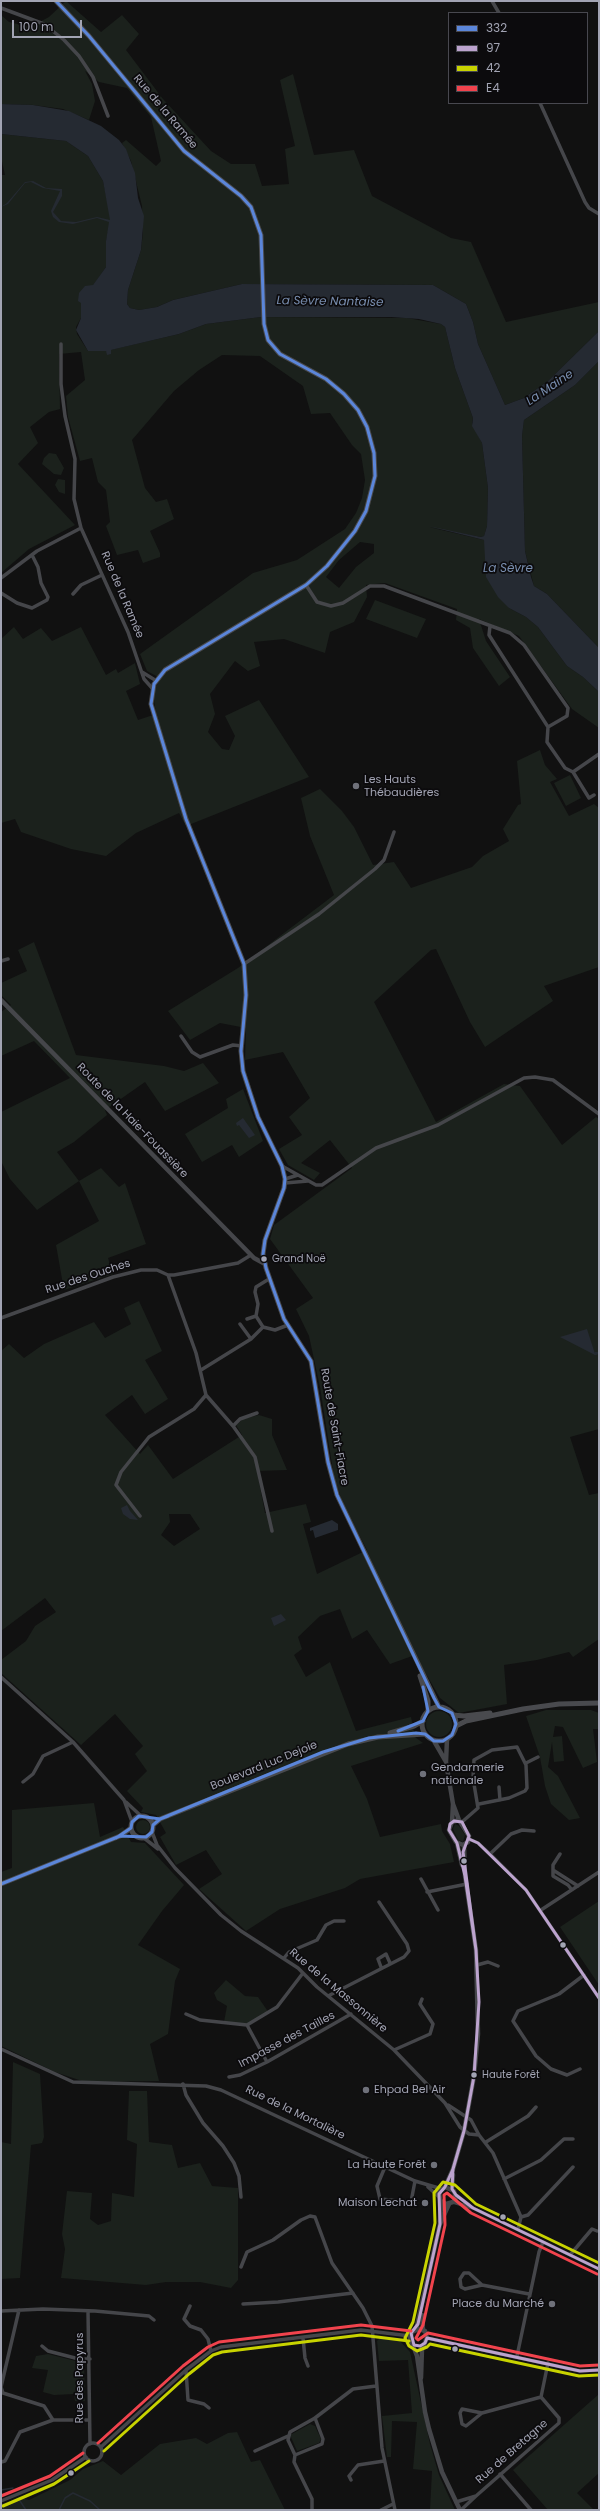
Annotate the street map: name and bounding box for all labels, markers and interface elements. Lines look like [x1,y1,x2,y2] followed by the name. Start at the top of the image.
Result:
[14,12,84,38] scale bar
[448,12,588,104] legend
[19,18,53,35] text: 100 m
[486,19,507,36] text: 332
[486,39,500,56] text: 97
[486,59,500,76] text: 42
[130,72,200,152] street label: Rue de la Ramée
[486,79,500,96] text: E4
[276,294,384,310] water label: La Sèvre Nantaise
[524,367,576,409] water label: La Maine
[98,550,146,640] street label: Rue de la Ramée
[483,562,533,576] water label: La Sèvre
[364,773,439,799] place label: Les Hauts Thébaudières
[351,781,361,791] marker: Les Hauts Thébaudières
[74,1061,190,1181] street label: Route de la Haie-Fouassière
[272,1253,326,1265] place label: Grand Noë
[259,1254,269,1264] marker: Grand Noë
[44,1257,132,1297] street label: Rue des Ouches
[317,1367,351,1487] street label: Route de Saint-Fiacre
[209,1739,319,1793] street label: Boulevard Luc Dejoie
[431,1761,504,1787] place label: Gendarmerie nationale
[418,1769,428,1779] marker: Gendarmerie nationale
[459,1856,469,1866] unlabelled marker
[558,1940,568,1950] unlabelled marker
[286,1946,390,2036] street label: Rue de la Massonnière
[237,2009,337,2071] street label: Impasse des Tailles
[482,2069,540,2081] place label: Haute Forêt
[469,2070,479,2080] marker: Haute Forêt
[243,2083,347,2143] street label: Rue de la Mortalière
[374,2083,445,2097] place label: Ehpad Bel Air
[361,2085,371,2095] marker: Ehpad Bel Air
[348,2158,426,2172] place label: La Haute Forêt
[429,2160,439,2170] marker: La Haute Forêt
[338,2196,417,2210] place label: Maison Lechat
[420,2198,430,2208] marker: Maison Lechat
[498,2212,508,2222] unlabelled marker
[452,2297,544,2311] place label: Place du Marché
[547,2299,557,2309] marker: Place du Marché
[73,2333,87,2423] street label: Rue des Papyrus
[450,2344,460,2354] unlabelled marker
[473,2417,551,2487] street label: Rue de Bretagne
[66,2468,76,2478] unlabelled marker

